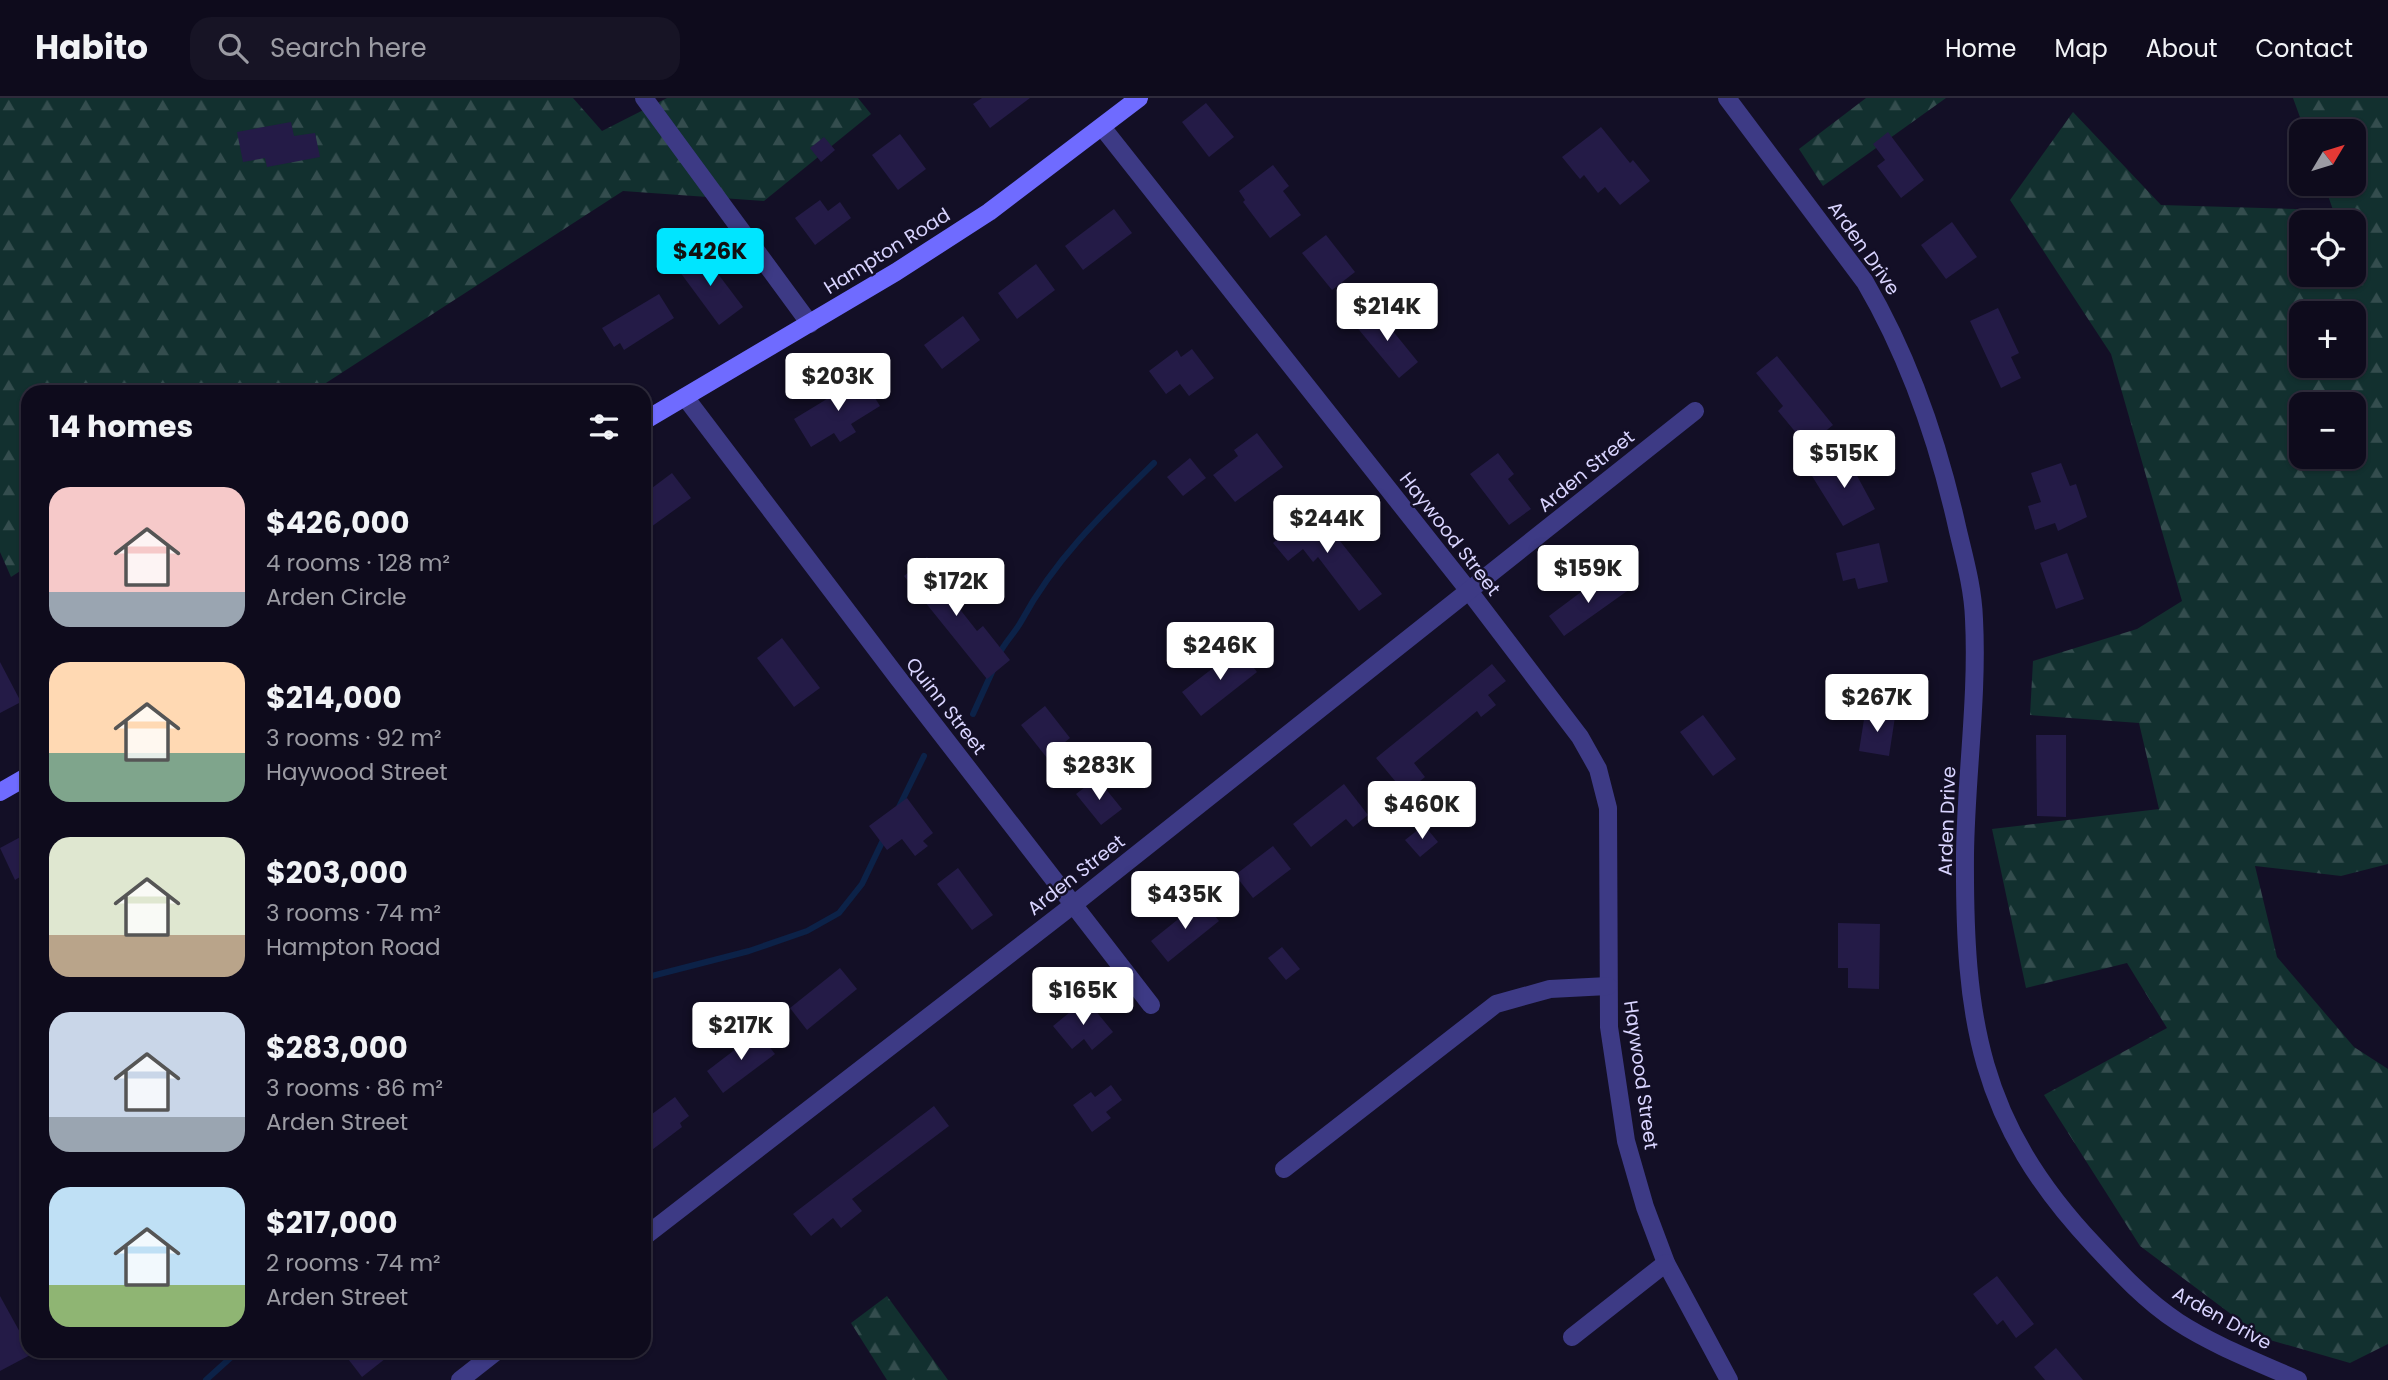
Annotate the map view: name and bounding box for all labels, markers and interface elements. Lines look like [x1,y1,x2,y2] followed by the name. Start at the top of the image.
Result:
[190,17,680,80] search box
[35,24,148,71] text: Habito
[214,29,252,67] icon: search
[270,30,427,66] text: Search here
[1945,32,2017,65] text: Home
[2055,32,2108,65] text: Map
[2146,32,2217,65] text: About
[2255,32,2353,65] text: Contact
[2289,119,2366,196] north arrow
[2289,119,2366,469] map controls
[1822,195,1906,301] street label: Arden Drive
[819,201,955,301] street label: Hampton Road
[2289,210,2366,287] button: locate
[661,228,759,288] pin: $426K
[673,235,747,267] text: $426K
[1338,284,1436,343] pin: $214K
[1353,290,1421,322] text: $214K
[2289,301,2366,378] button: +
[789,354,887,413] pin: $203K
[801,360,875,392] text: $203K
[2289,392,2366,469] button: −
[49,405,193,448] text: 14 homes
[585,408,623,446] icon: filters
[1532,424,1640,518] street label: Arden Street
[1795,430,1893,490] pin: $515K
[1809,437,1879,469] text: $515K
[1393,467,1507,602] street label: Haywood Street
[1278,496,1376,555] pin: $244K
[266,501,410,544] text: $426,000
[1289,502,1365,534] text: $244K
[105,515,189,599] icon: home
[1539,546,1637,605] pin: $159K
[266,547,450,579] text: 4 rooms · 128 m²
[1554,552,1622,584] text: $159K
[907,559,1005,618] pin: $172K
[923,565,989,597] text: $172K
[266,581,407,613] text: Arden Circle
[1171,622,1269,682] pin: $246K
[1183,629,1257,661] text: $246K
[899,652,993,760] street label: Quinn Street
[1828,674,1926,734] pin: $267K
[266,676,402,719] text: $214,000
[1841,681,1913,713] text: $267K
[105,690,189,774] icon: home
[266,722,442,754] text: 3 rooms · 92 m²
[1050,742,1148,802] pin: $283K
[1062,749,1136,781] text: $283K
[266,756,448,788] text: Haywood Street
[1932,766,1962,876] street label: Arden Drive
[1373,782,1471,841] pin: $460K
[1384,788,1460,820] text: $460K
[1021,828,1131,922] street label: Arden Street
[266,851,408,894] text: $203,000
[105,865,189,949] icon: home
[1136,872,1234,931] pin: $435K
[1147,878,1223,910] text: $435K
[266,897,441,929] text: 3 rooms · 74 m²
[266,931,440,963] text: Hampton Road
[1034,968,1132,1027] pin: $165K
[1048,974,1118,1006] text: $165K
[1617,999,1665,1151] street label: Haywood Street
[692,1002,790,1062] pin: $217K
[708,1009,774,1041] text: $217K
[266,1026,408,1069] text: $283,000
[105,1040,189,1124] icon: home
[266,1072,443,1104] text: 3 rooms · 86 m²
[266,1106,408,1138] text: Arden Street
[266,1201,398,1244] text: $217,000
[105,1215,189,1299] icon: home
[266,1247,441,1279] text: 2 rooms · 74 m²
[2168,1280,2276,1356] street label: Arden Drive
[266,1281,408,1313] text: Arden Street

